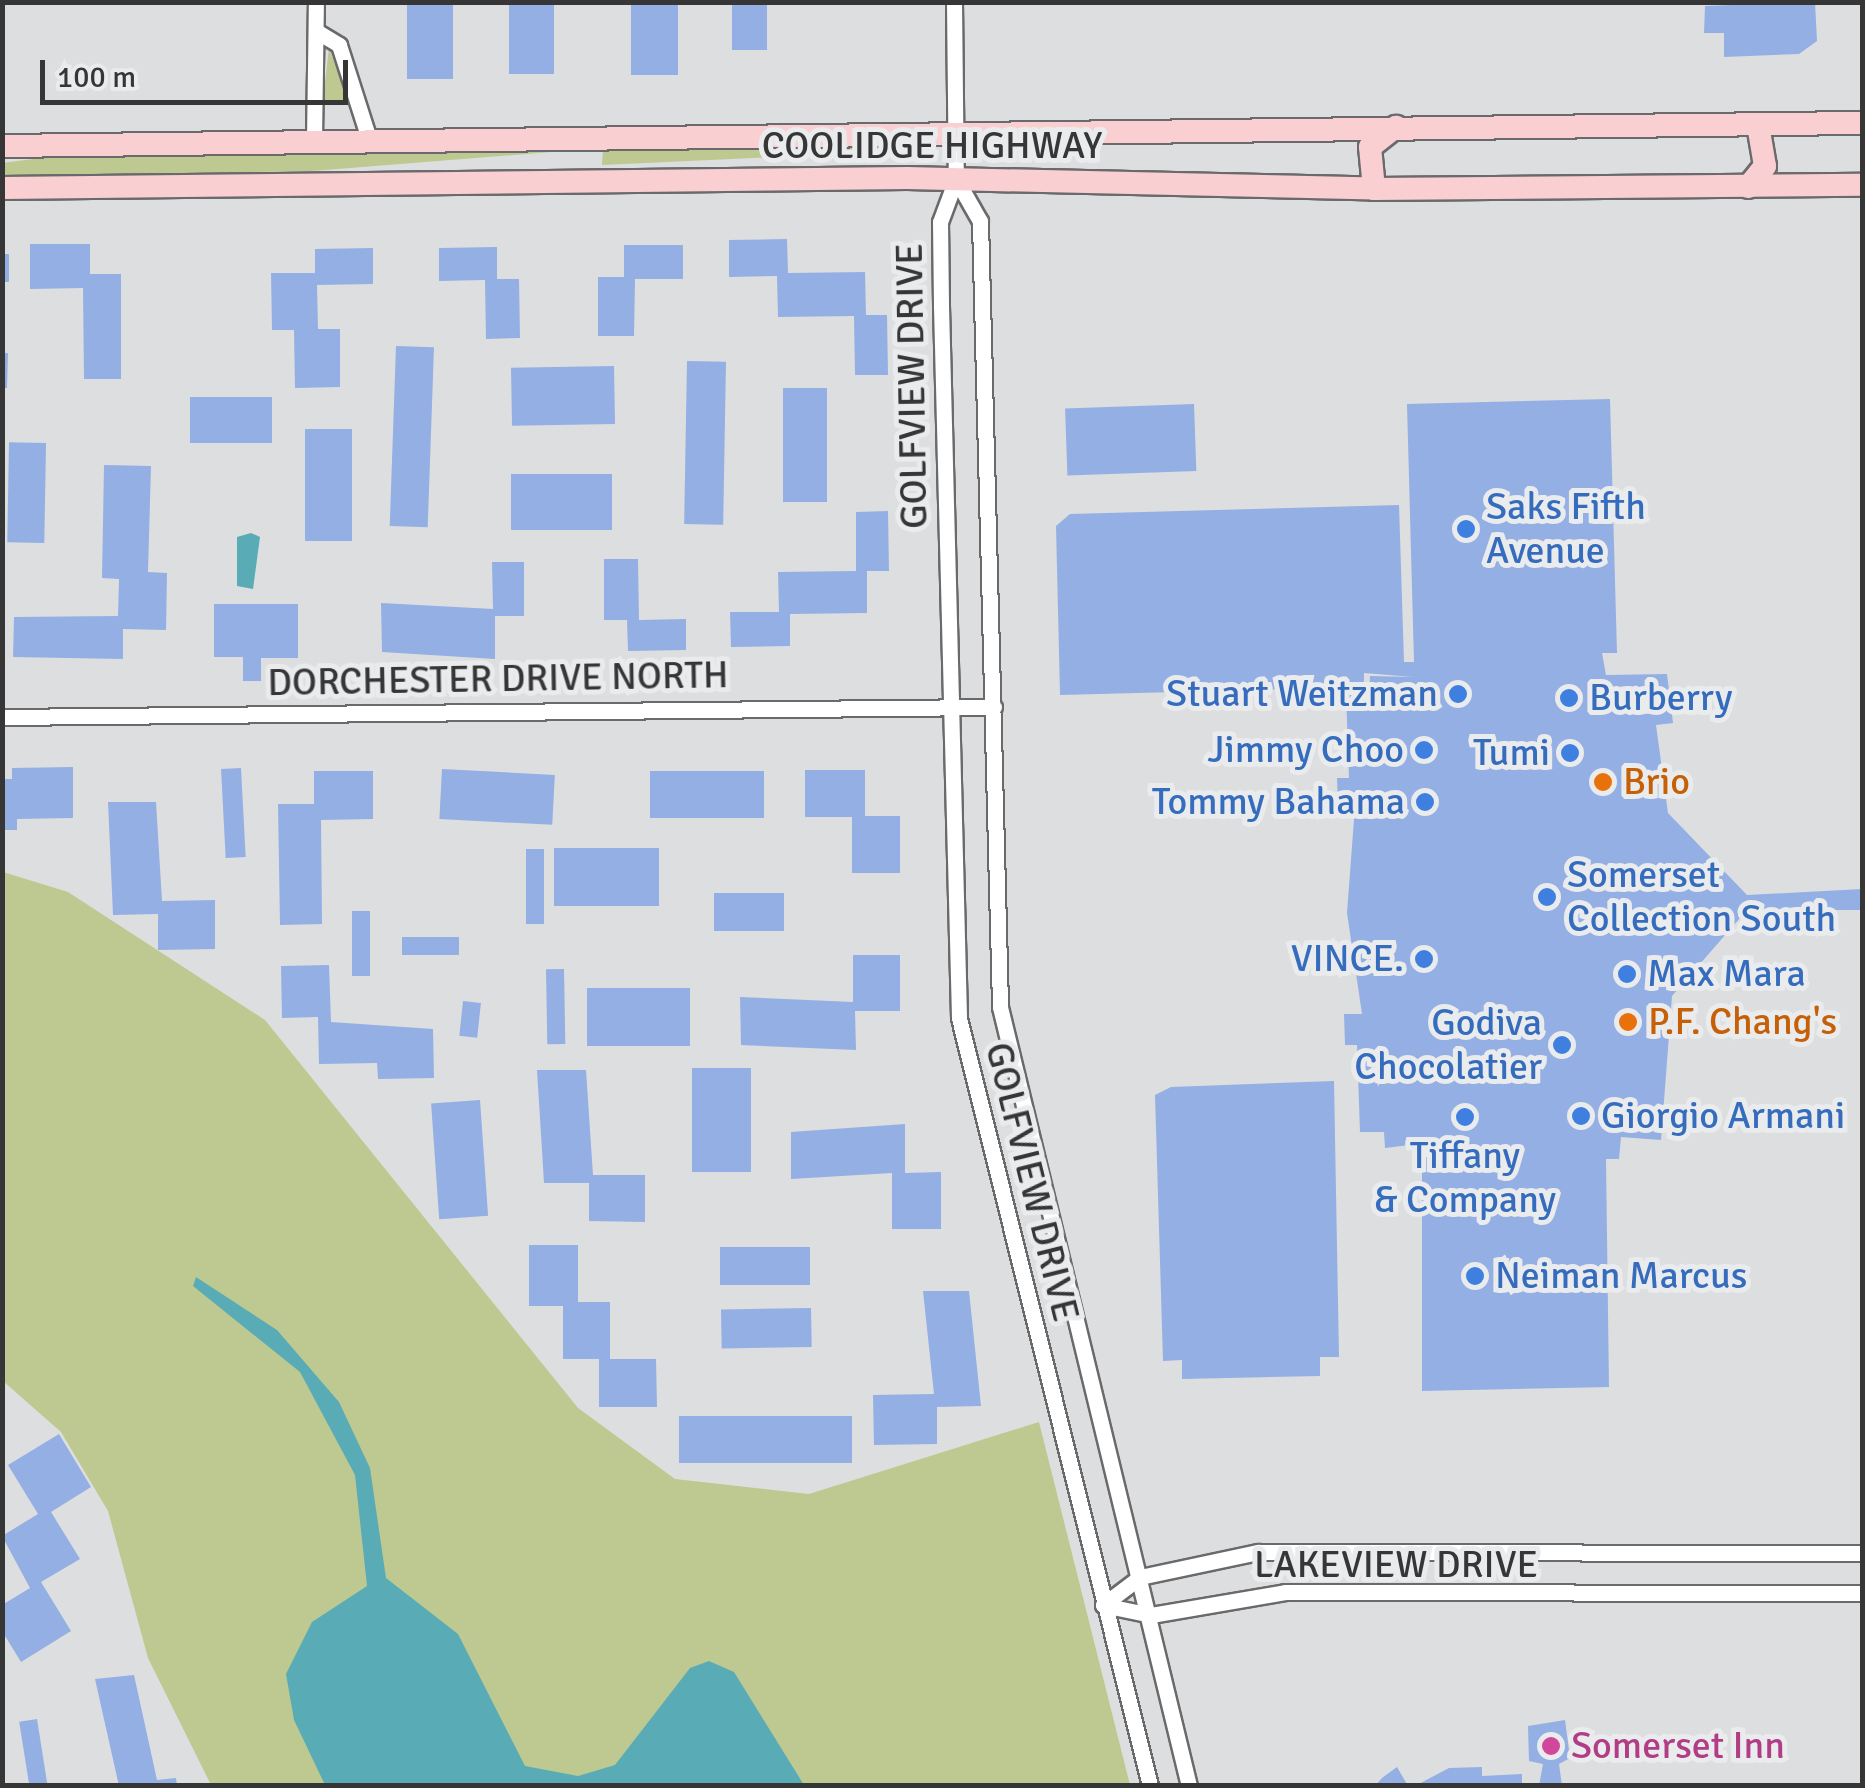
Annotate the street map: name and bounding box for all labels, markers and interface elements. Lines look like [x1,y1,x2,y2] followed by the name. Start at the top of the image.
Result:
[45,40,352,102] scale bar
[57,59,136,96] text: 100 m
[762,123,1102,169] street label: COOLIDGE HIGHWAY
[887,243,937,529] street label: GOLFVIEW DRIVE
[1486,484,1646,574] place label: Saks Fifth Avenue
[1455,518,1477,540] marker: Saks Fifth Avenue
[267,652,729,706] street label: DORCHESTER DRIVE NORTH
[1166,671,1438,717] place label: Stuart Weitzman
[1589,675,1733,721] place label: Burberry
[1447,683,1469,705] marker: Stuart Weitzman
[1558,687,1580,709] marker: Burberry
[1207,727,1404,773] place label: Jimmy Choo
[1473,730,1550,776] place label: Tumi
[1413,739,1435,761] marker: Jimmy Choo
[1559,742,1581,764] marker: Tumi
[1623,759,1690,805] place label: Brio
[1592,771,1614,793] marker: Brio
[1152,779,1405,825] place label: Tommy Bahama
[1414,791,1436,813] marker: Tommy Bahama
[1567,852,1836,942] place label: Somerset Collection South
[1536,886,1558,908] marker: Somerset Collection South
[1291,936,1404,982] place label: VINCE.
[1413,948,1435,970] marker: VINCE.
[1647,951,1806,997] place label: Max Mara
[1616,963,1638,985] marker: Max Mara
[1648,999,1837,1045] place label: P.F. Chang's
[1354,1000,1542,1090] place label: Godiva Chocolatier
[1617,1011,1639,1033] marker: P.F. Chang's
[1551,1034,1573,1056] marker: Godiva Chocolatier
[975,1038,1089,1326] street label: GOLFVIEW DRIVE
[1601,1093,1845,1139] place label: Giorgio Armani
[1570,1105,1592,1127] marker: Giorgio Armani
[1454,1106,1476,1128] marker: Tiffany & Company
[1374,1133,1556,1222] place label: Tiffany & Company
[1495,1253,1747,1299] place label: Neiman Marcus
[1464,1265,1486,1287] marker: Neiman Marcus
[1254,1542,1538,1588] street label: LAKEVIEW DRIVE
[1571,1723,1785,1769] place label: Somerset Inn
[1540,1735,1562,1757] marker: Somerset Inn

